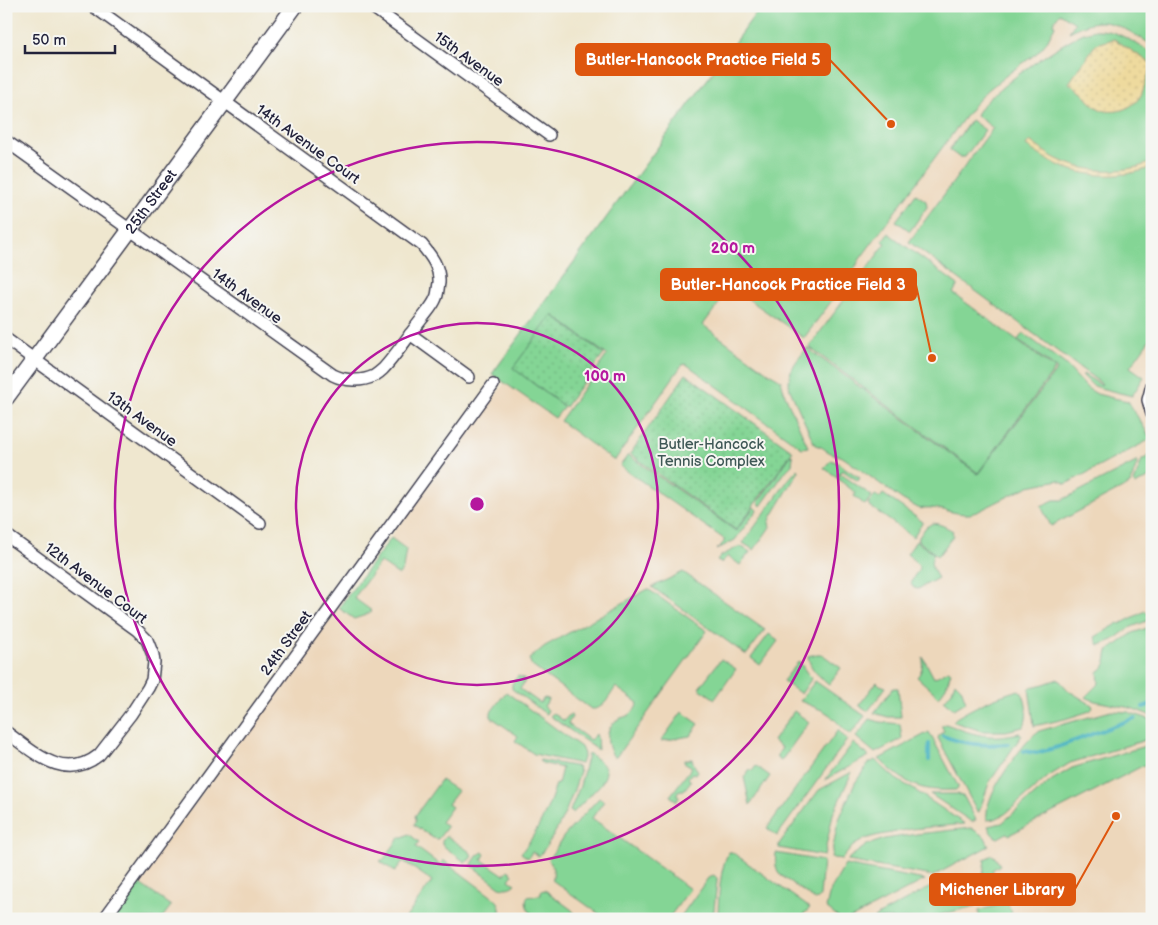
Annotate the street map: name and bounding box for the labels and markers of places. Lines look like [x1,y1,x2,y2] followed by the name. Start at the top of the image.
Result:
[576,44,830,75] callout: Butler-Hancock Practice Field 5
[661,269,916,300] callout: Butler-Hancock Practice Field 3
[468,495,486,513] centre of rings
[930,874,1075,905] callout: Michener Library

